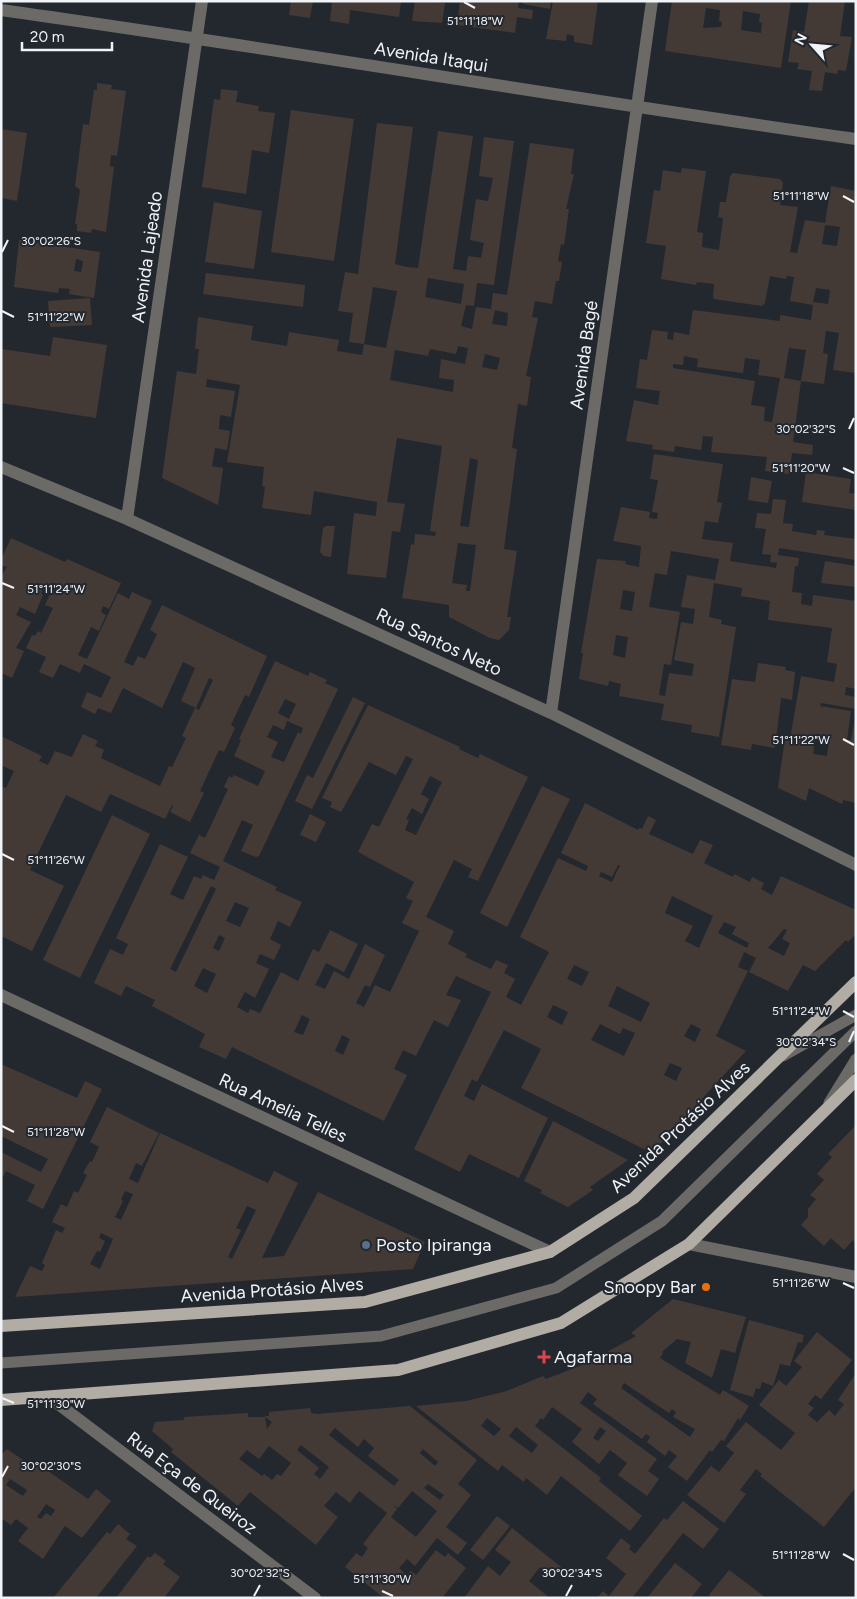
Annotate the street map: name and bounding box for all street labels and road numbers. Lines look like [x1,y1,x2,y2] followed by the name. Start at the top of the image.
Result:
[373,37,489,77] street label: Avenida Itaqui
[127,190,167,324] street label: Avenida Lajeado
[565,299,603,411] street label: Avenida Bagé
[373,603,505,681] street label: Rua Santos Neto
[606,1057,754,1197] street label: Avenida Protásio Alves
[215,1069,351,1147] street label: Rua Amelia Telles
[180,1273,364,1307] street label: Avenida Protásio Alves
[123,1427,262,1539] street label: Rua Eça de Queiroz

